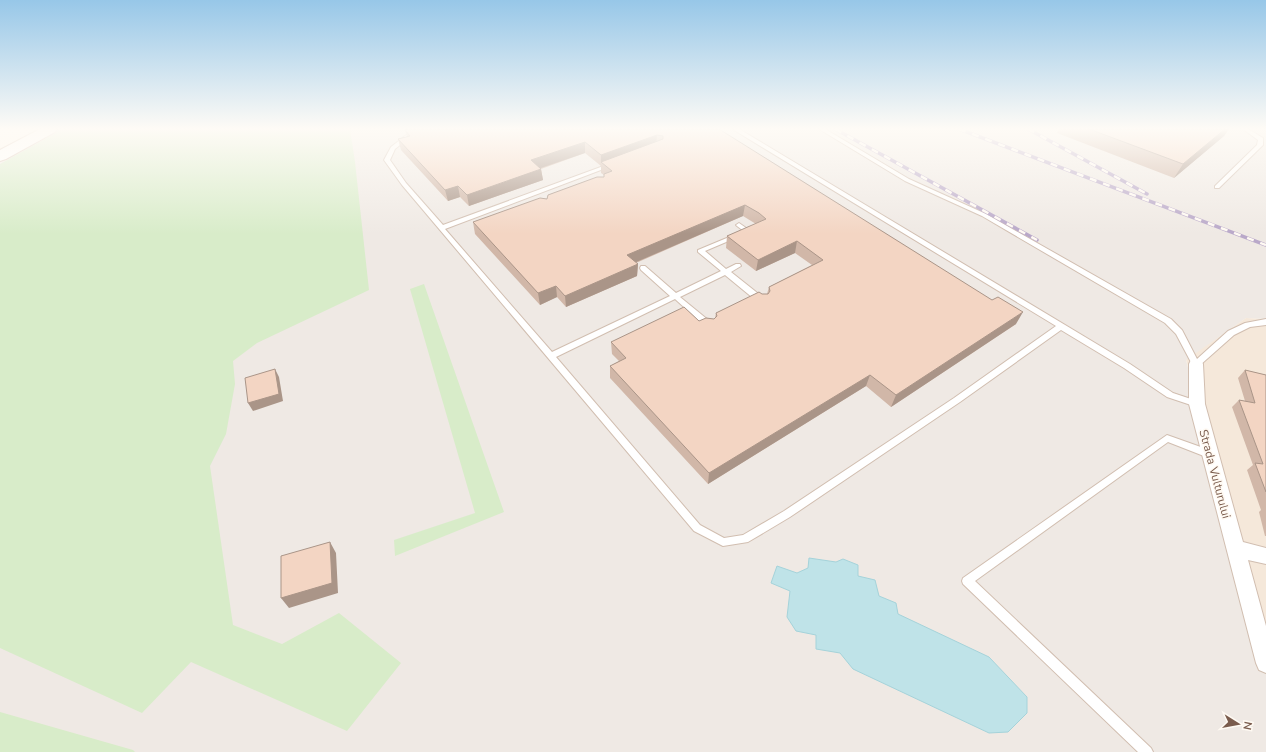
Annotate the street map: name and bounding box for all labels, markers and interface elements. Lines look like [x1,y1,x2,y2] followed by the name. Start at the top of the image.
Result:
[1195,428,1235,520] street label: Strada Vulturului
[1218,704,1258,744] north arrow
[1239,720,1255,731] text: N

